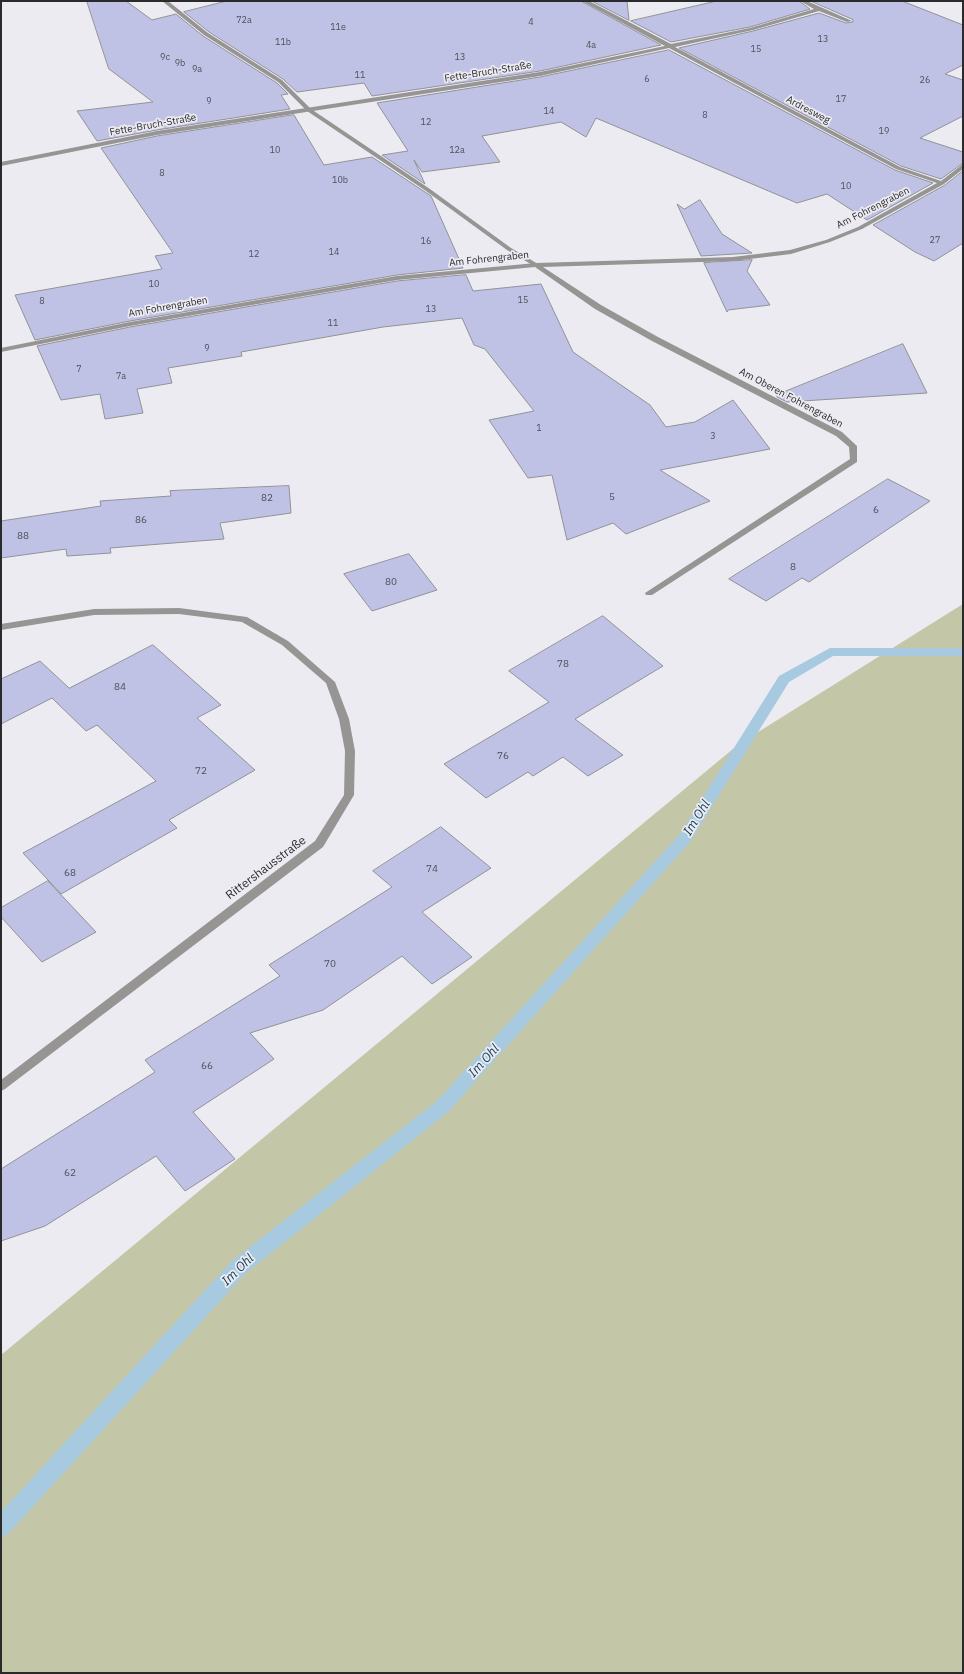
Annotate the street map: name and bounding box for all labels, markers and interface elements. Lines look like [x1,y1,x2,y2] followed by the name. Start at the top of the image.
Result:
[236,15,252,25] house number: 72a
[528,17,534,27] house number: 4
[330,22,346,32] house number: 11e
[818,34,828,44] house number: 13
[275,37,291,47] house number: 11b
[586,40,596,50] house number: 4a
[751,44,761,54] house number: 15
[160,52,170,62] house number: 9c
[455,52,465,62] house number: 13
[175,58,185,68] house number: 9b
[444,59,532,85] street label: Fette-Bruch-Straße
[192,64,202,74] house number: 9a
[355,70,365,80] house number: 11
[644,74,650,84] house number: 6
[920,75,930,85] house number: 26
[784,93,832,127] street label: Ardresweg
[836,94,846,104] house number: 17
[206,96,212,106] house number: 9
[544,106,554,116] house number: 14
[702,110,708,120] house number: 8
[109,111,197,139] street label: Fette-Bruch-Straße
[421,117,431,127] house number: 12
[879,126,889,136] house number: 19
[270,145,280,155] house number: 10
[449,145,465,155] house number: 12a
[159,168,165,178] house number: 8
[332,175,348,185] house number: 10b
[841,181,851,191] house number: 10
[835,184,911,232] street label: Am Fohrengraben
[930,235,940,245] house number: 27
[421,236,431,246] house number: 16
[329,247,339,257] house number: 14
[249,249,259,259] house number: 12
[449,249,529,269] street label: Am Fohrengraben
[149,279,159,289] house number: 10
[128,294,208,320] street label: Am Fohrengraben
[518,295,528,305] house number: 15
[39,296,45,306] house number: 8
[426,304,436,314] house number: 13
[328,318,338,328] house number: 11
[204,343,210,353] house number: 9
[76,364,82,374] house number: 7
[737,366,845,430] street label: Am Oberen Fohrengraben
[116,371,126,381] house number: 7a
[536,423,542,433] house number: 1
[710,431,716,441] house number: 3
[609,491,615,503] house number: 5
[261,492,273,504] house number: 82
[873,504,879,516] house number: 6
[135,514,147,526] house number: 86
[17,530,29,542] house number: 88
[790,561,796,573] house number: 8
[385,576,397,588] house number: 80
[557,658,569,670] house number: 78
[114,681,126,693] house number: 84
[497,750,509,762] house number: 76
[195,765,207,777] house number: 72
[680,797,714,839] water label: Im Ohl
[223,833,309,903] street label: Rittershausstraße
[426,863,438,875] house number: 74
[64,867,76,879] house number: 68
[324,958,336,970] house number: 70
[465,1041,503,1081] water label: Im Ohl
[201,1060,213,1072] house number: 66
[64,1167,76,1179] house number: 62
[219,1251,257,1289] water label: Im Ohl

